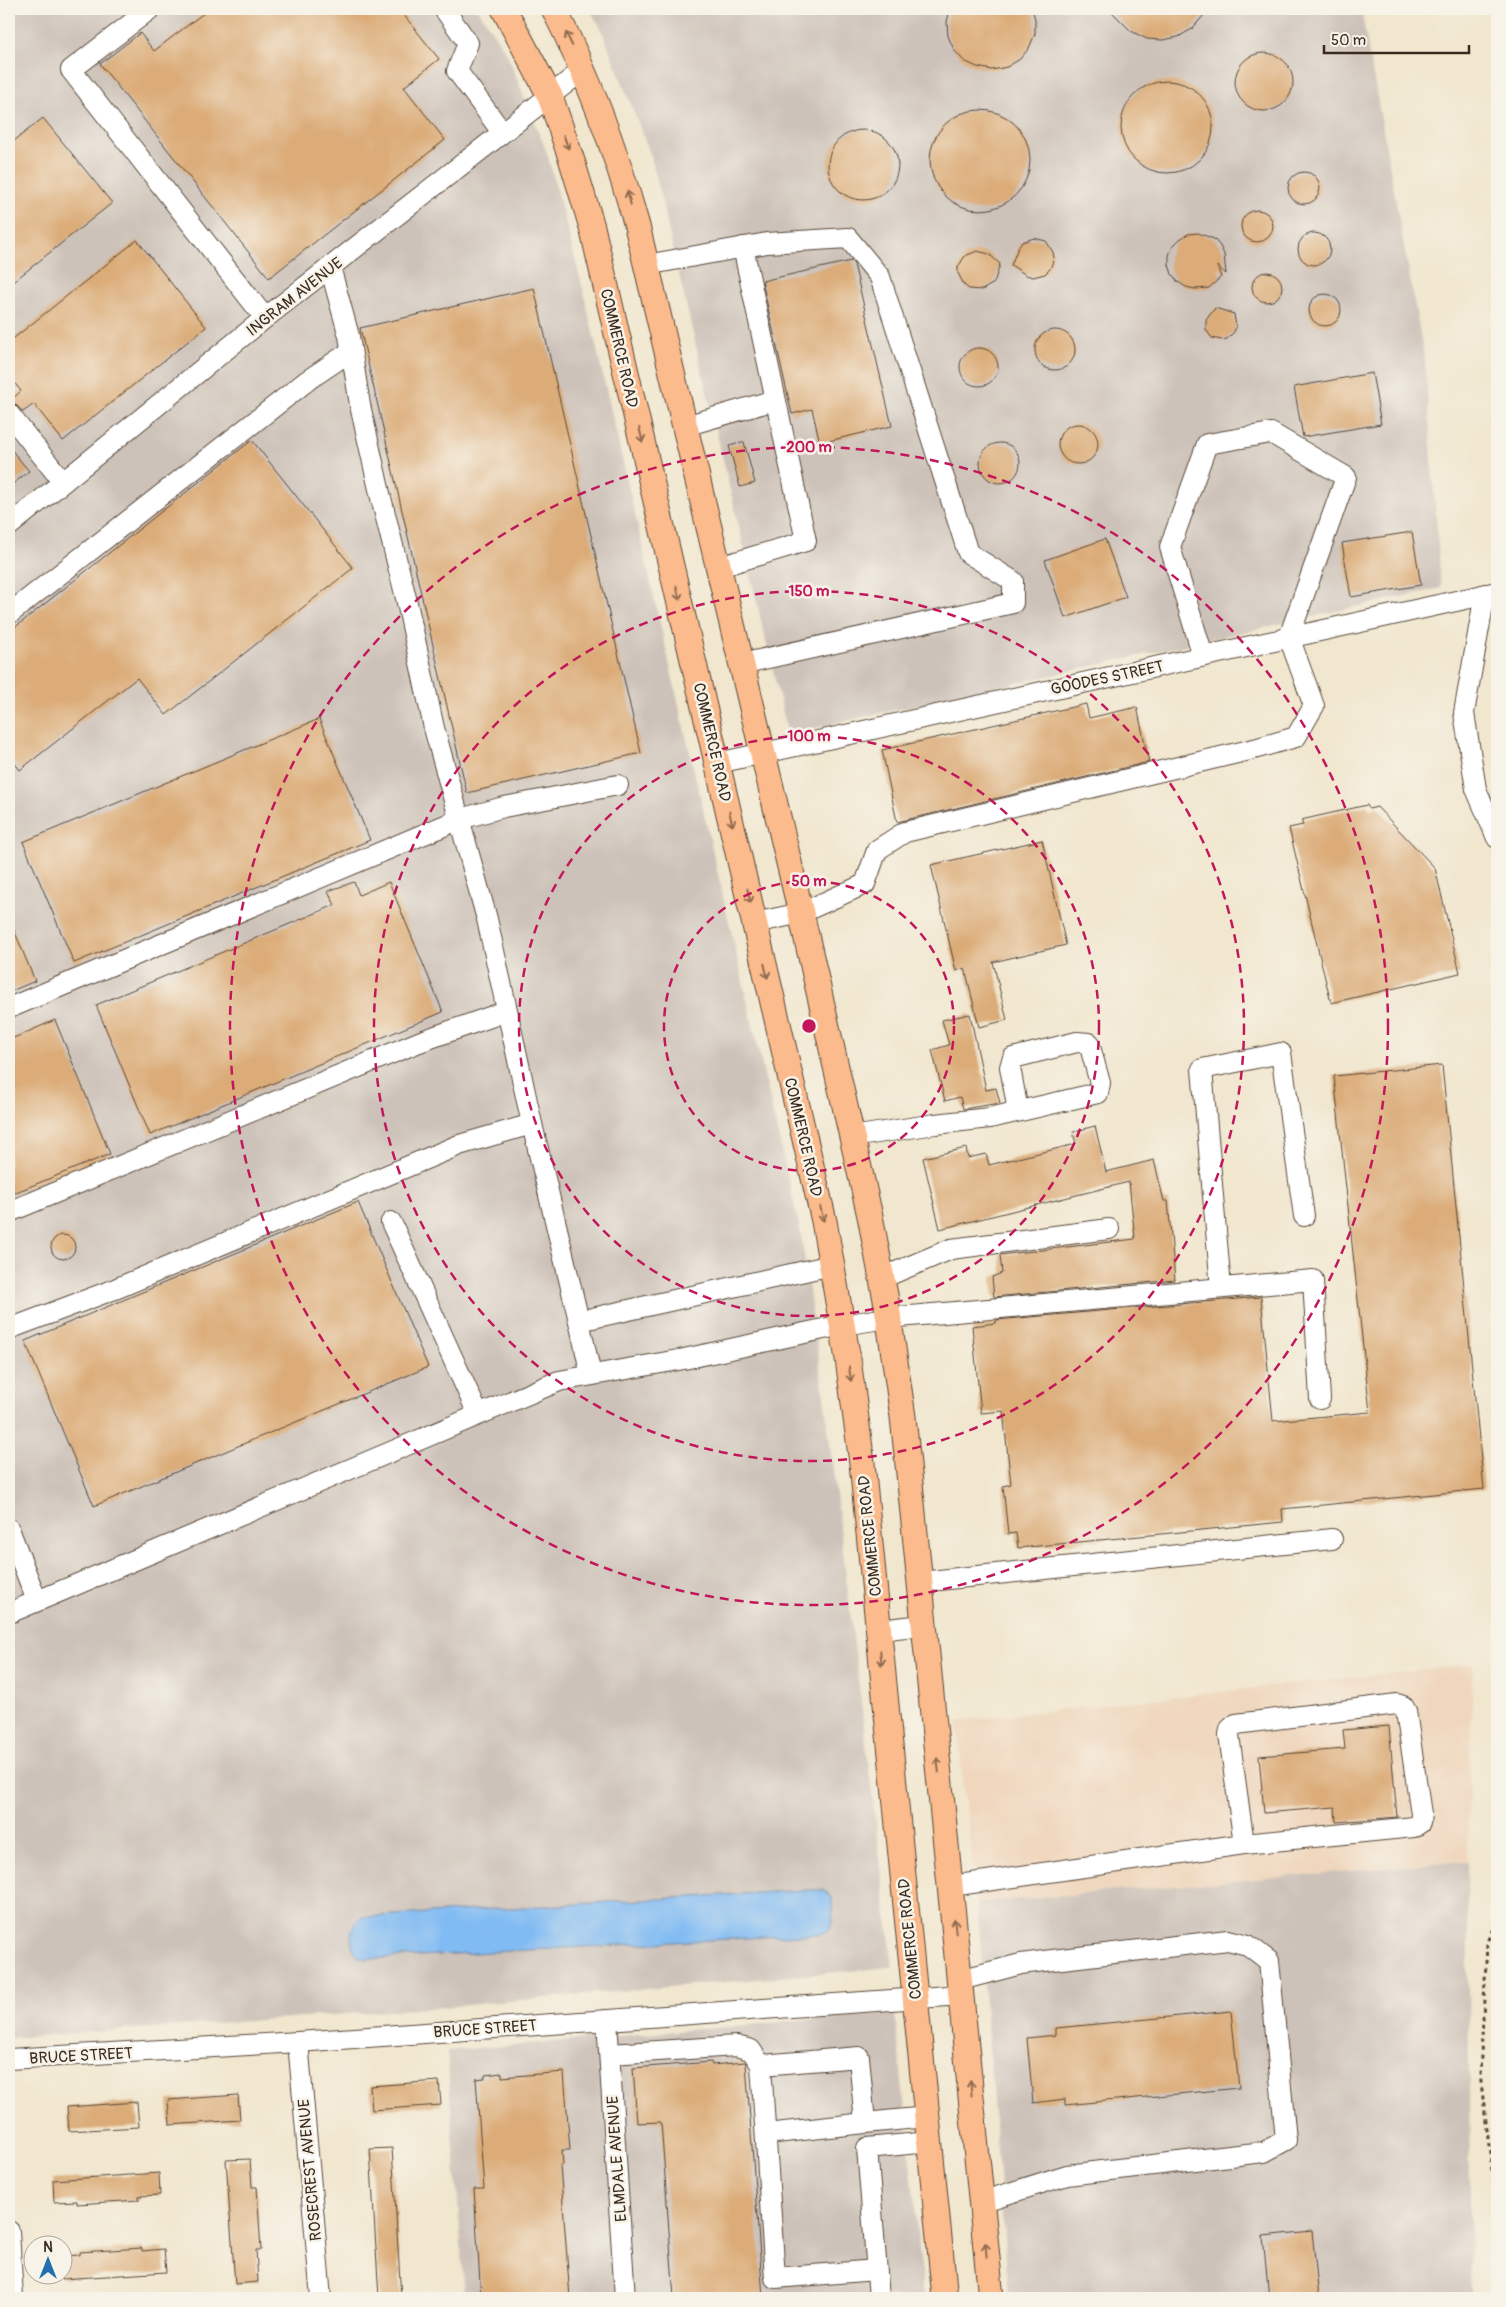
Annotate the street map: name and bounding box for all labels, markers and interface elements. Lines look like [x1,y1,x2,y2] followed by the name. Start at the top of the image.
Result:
[1324,22,1468,54] scale bar
[1331,31,1366,50] text: 50 m
[563,32,573,47] one-way arrow
[562,133,571,149] one-way arrow
[624,191,633,207] one-way arrow
[242,253,347,341] street label: INGRAM AVENUE
[596,287,642,410] street label: COMMERCE ROAD
[637,426,646,442] one-way arrow
[786,438,832,457] text: 200 m
[789,582,829,601] text: 150 m
[674,584,683,600] one-way arrow
[1049,656,1166,700] street label: GOODES STREET
[689,681,735,804] street label: COMMERCE ROAD
[788,727,830,746] text: 100 m
[727,811,736,827] one-way arrow
[792,872,826,891] text: 50 m
[745,888,754,904] one-way arrow
[762,962,771,978] one-way arrow
[800,1017,818,1035] centre of rings
[780,1076,826,1199] street label: COMMERCE ROAD
[818,1206,827,1222] one-way arrow
[845,1366,855,1382] one-way arrow
[854,1474,886,1597] street label: COMMERCE ROAD
[876,1649,886,1665] one-way arrow
[933,1757,943,1773] one-way arrow
[894,1877,926,2000] street label: COMMERCE ROAD
[950,1919,960,1935] one-way arrow
[433,2015,538,2043] street label: BRUCE STREET
[29,2043,133,2069] street label: BRUCE STREET
[966,2080,975,2096] one-way arrow
[603,2095,631,2223] street label: ELMDALE AVENUE
[294,2098,326,2242] street label: ROSECREST AVENUE
[22,2234,72,2284] north arrow
[43,2239,53,2256] text: N
[981,2242,991,2258] one-way arrow

